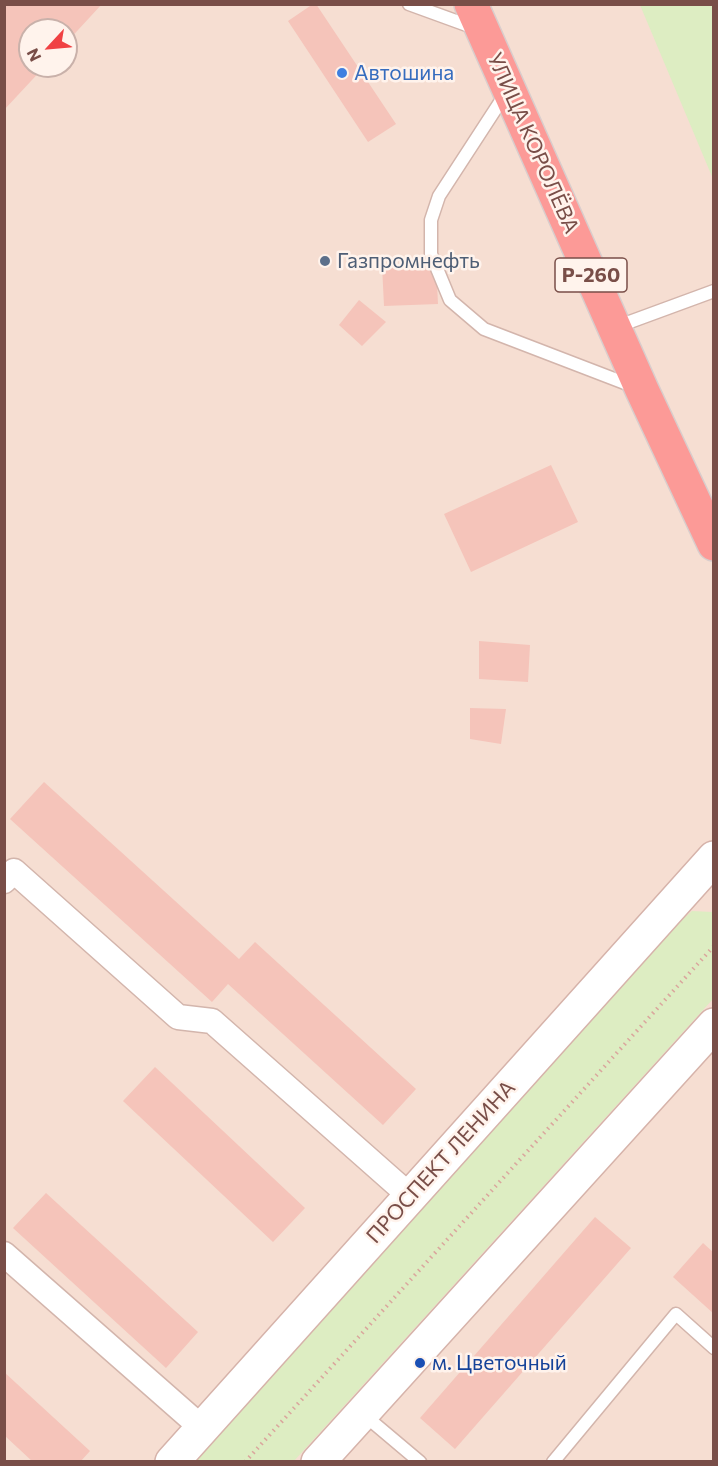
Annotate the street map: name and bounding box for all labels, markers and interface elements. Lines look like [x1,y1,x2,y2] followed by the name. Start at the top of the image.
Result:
[18,18,78,78] north arrow
[22,46,44,65] text: N
[482,49,584,237] street label: УЛИЦА КОРОЛЁВА
[354,60,454,86] place label: Автошина
[335,66,349,80] marker: Автошина
[337,248,480,274] place label: Газпромнефть
[318,254,332,268] marker: Газпромнефть
[555,258,627,292] road number: Р-260
[361,1075,521,1249] street label: ПРОСПЕКТ ЛЕНИНА
[432,1350,567,1376] place label: м. Цветочный
[413,1356,427,1370] marker: м. Цветочный

